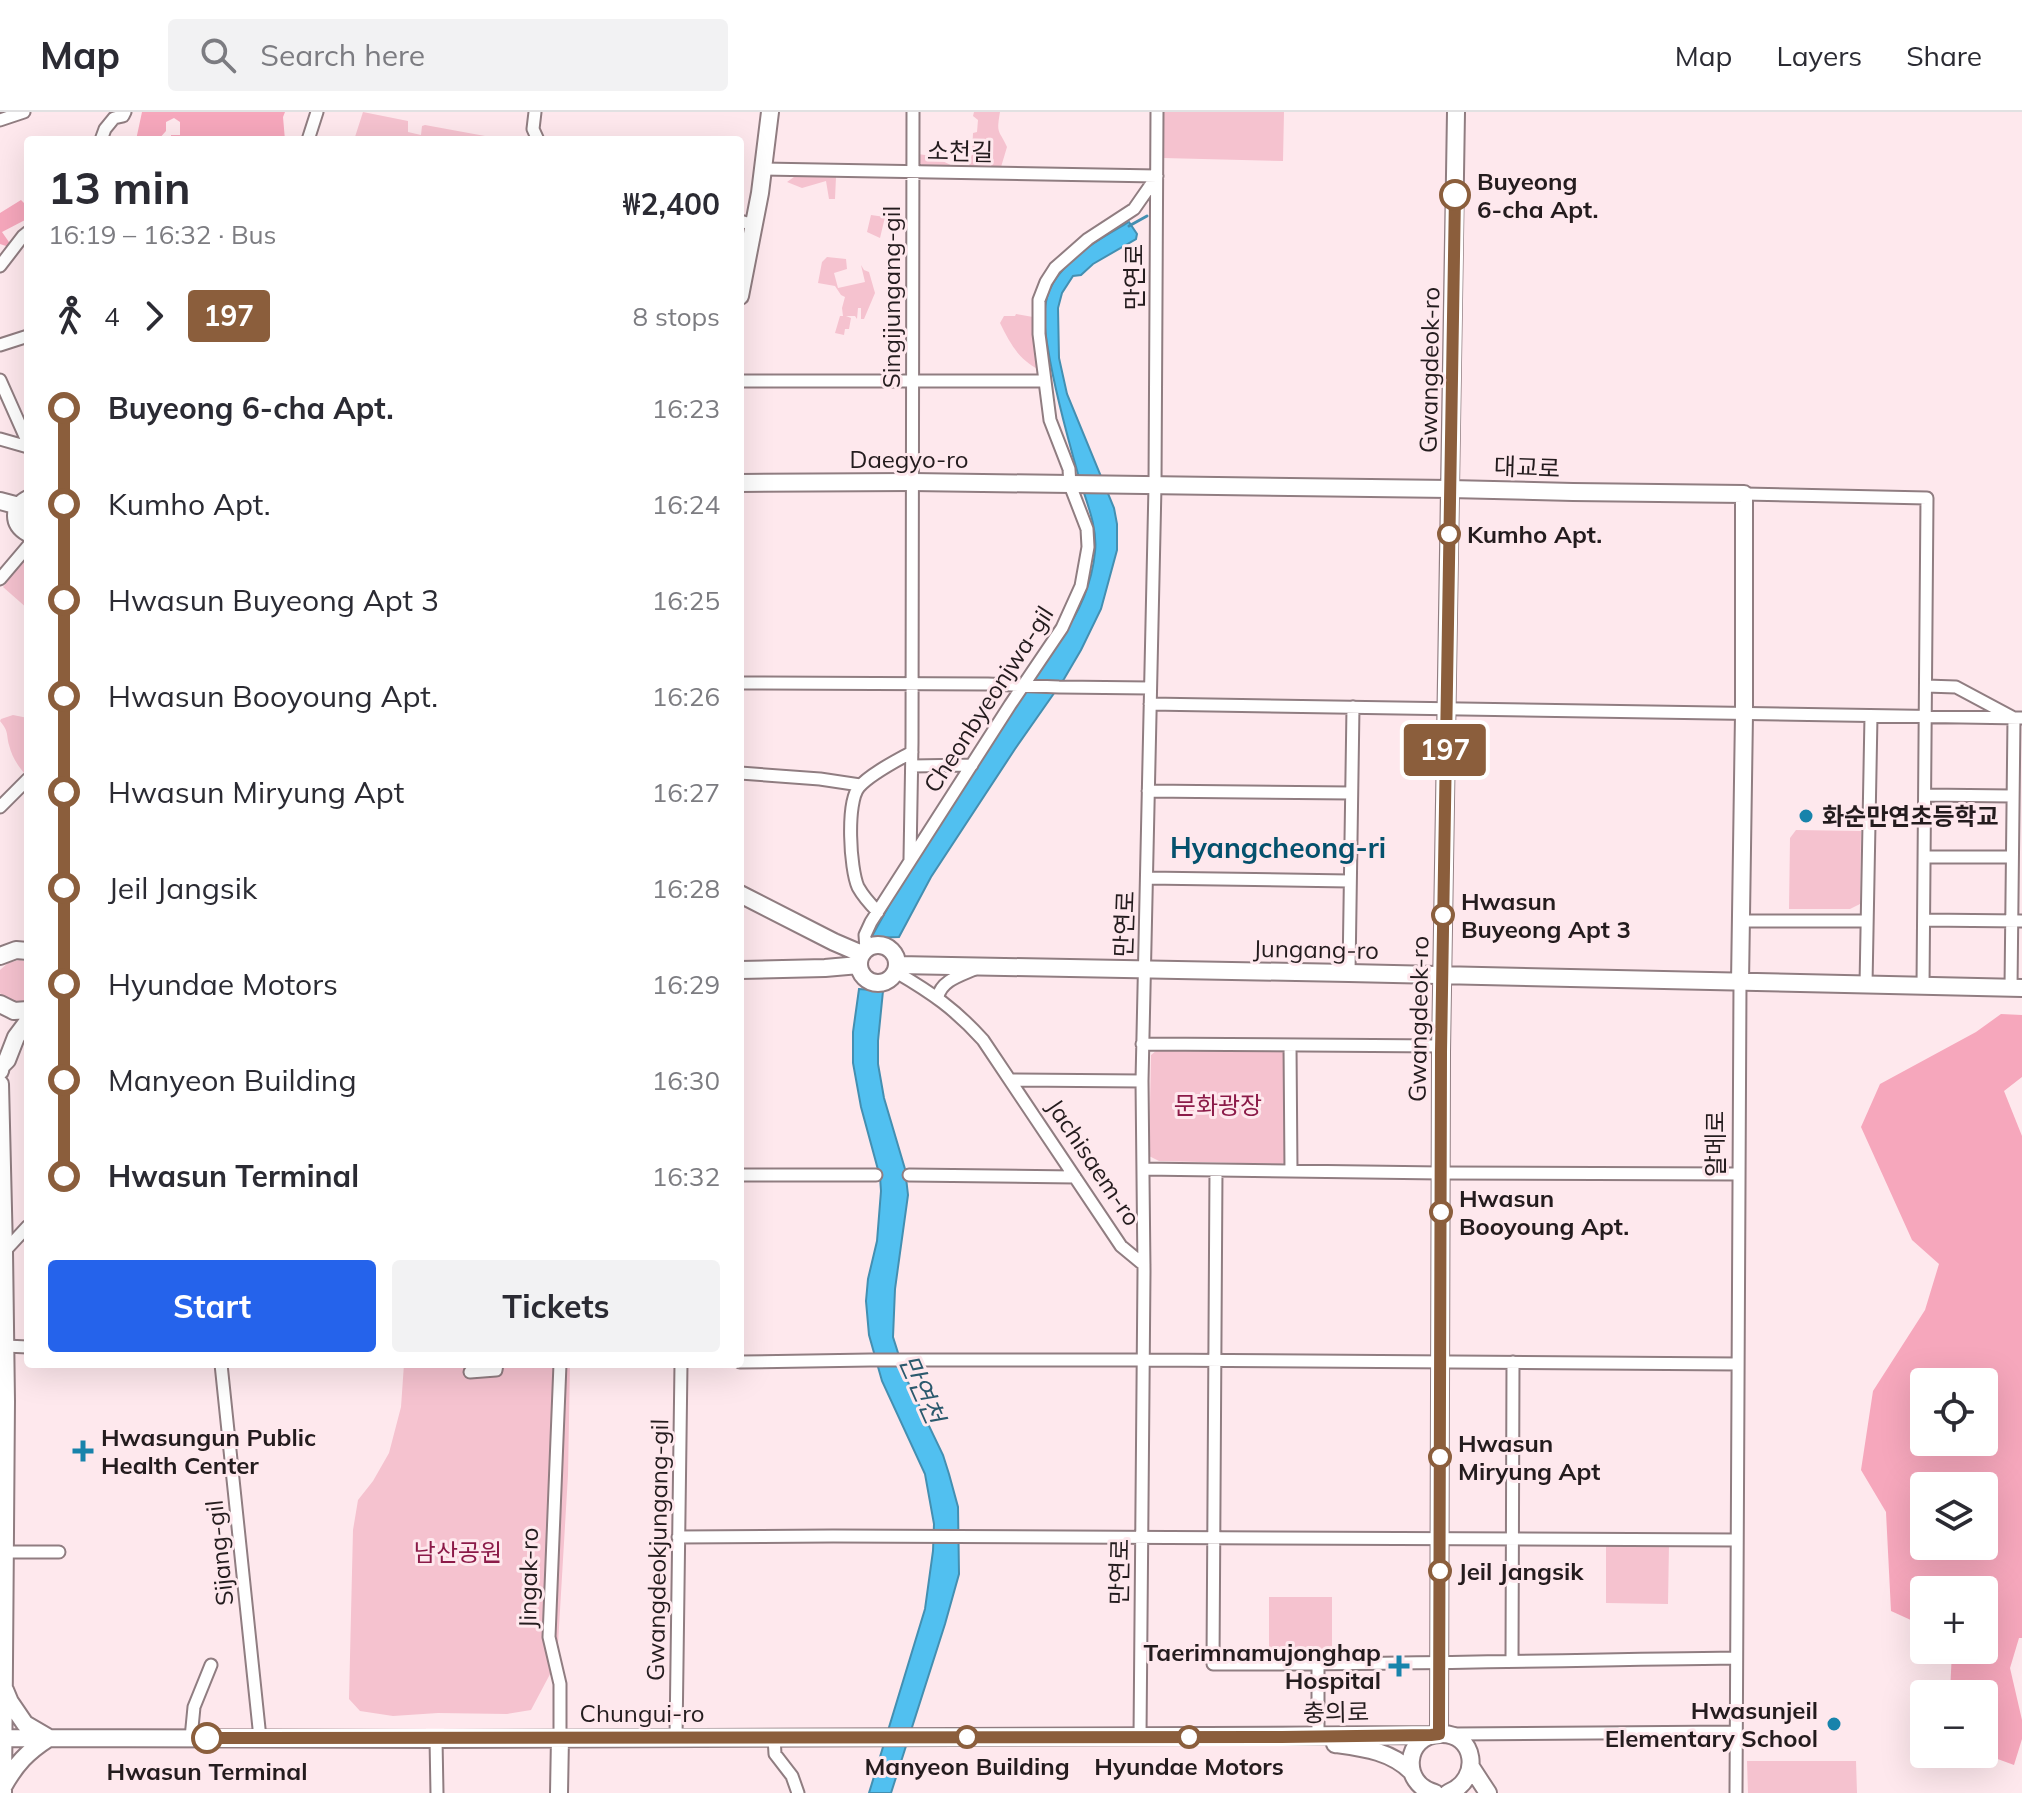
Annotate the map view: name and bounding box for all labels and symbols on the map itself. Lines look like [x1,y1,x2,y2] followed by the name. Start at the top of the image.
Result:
[927,135,993,167] street label: 소천길
[1477,166,1599,224] place label: Buyeong 6-cha Apt.
[1440,180,1470,210] marker: Buyeong 6-cha Apt.
[876,206,906,388] street label: Singijungang-gil
[1119,244,1149,310] street label: 만연로
[1413,287,1445,453] street label: Gwangdeok-ro
[849,444,969,474] street label: Daegyo-ro
[1493,451,1561,483] street label: 대교로
[1467,519,1602,549] place label: Kumho Apt.
[1438,523,1460,545] marker: Kumho Apt.
[917,600,1059,798] street label: Cheonbyeonjwa-gil
[1399,724,1491,776] line badge: 197
[1822,801,1999,831] place label: 화순만연초등학교
[1797,807,1815,825] marker: 화순만연초등학교
[1170,830,1386,865] district label: Hyangcheong-ri
[1461,886,1631,944] place label: Hwasun Buyeong Apt 3
[1108,890,1140,958] street label: 만연로
[1432,904,1454,926] marker: Hwasun Buyeong Apt 3
[1253,933,1379,965] street label: Jungang-ro
[1402,936,1434,1102] street label: Gwangdeok-ro
[1174,1090,1262,1120] park label: 문화광장
[1040,1093,1148,1231] street label: Jachisaem-ro
[1700,1111,1730,1177] street label: 알메로
[1459,1183,1629,1241] place label: Hwasun Booyoung Apt.
[1430,1201,1452,1223] marker: Hwasun Booyoung Apt.
[892,1350,953,1431] water label: 만연천
[640,1419,674,1681] street label: Gwangdeokjungang-gil
[101,1422,316,1480] place label: Hwasungun Public Health Center
[1458,1428,1600,1486] place label: Hwasun Miryung Apt
[72,1440,94,1462] marker: Hwasungun Public Health Center
[1429,1446,1451,1468] marker: Hwasun Miryung Apt
[199,1499,239,1607] street label: Sijang-gil
[512,1527,544,1629] street label: Jingak-ro
[414,1537,502,1567] park label: 남산공원
[1103,1539,1135,1605] street label: 만연로
[1458,1556,1584,1586] place label: Jeil Jangsik
[1429,1560,1451,1582] marker: Jeil Jangsik
[1143,1637,1381,1695] place label: Taerimnamujonghap Hospital
[1388,1655,1410,1677] marker: Taerimnamujonghap Hospital
[1605,1695,1818,1753] place label: Hwasunjeil Elementary School
[1303,1696,1369,1728] street label: 충의로
[580,1698,704,1728] street label: Chungui-ro
[1825,1715,1843,1733] marker: Hwasunjeil Elementary School
[192,1723,222,1753] marker: Hwasun Terminal
[956,1726,978,1748] marker: Manyeon Building
[1178,1726,1200,1748] marker: Hyundae Motors
[864,1751,1070,1781] place label: Manyeon Building
[1094,1751,1284,1781] place label: Hyundae Motors
[107,1756,307,1786] place label: Hwasun Terminal

